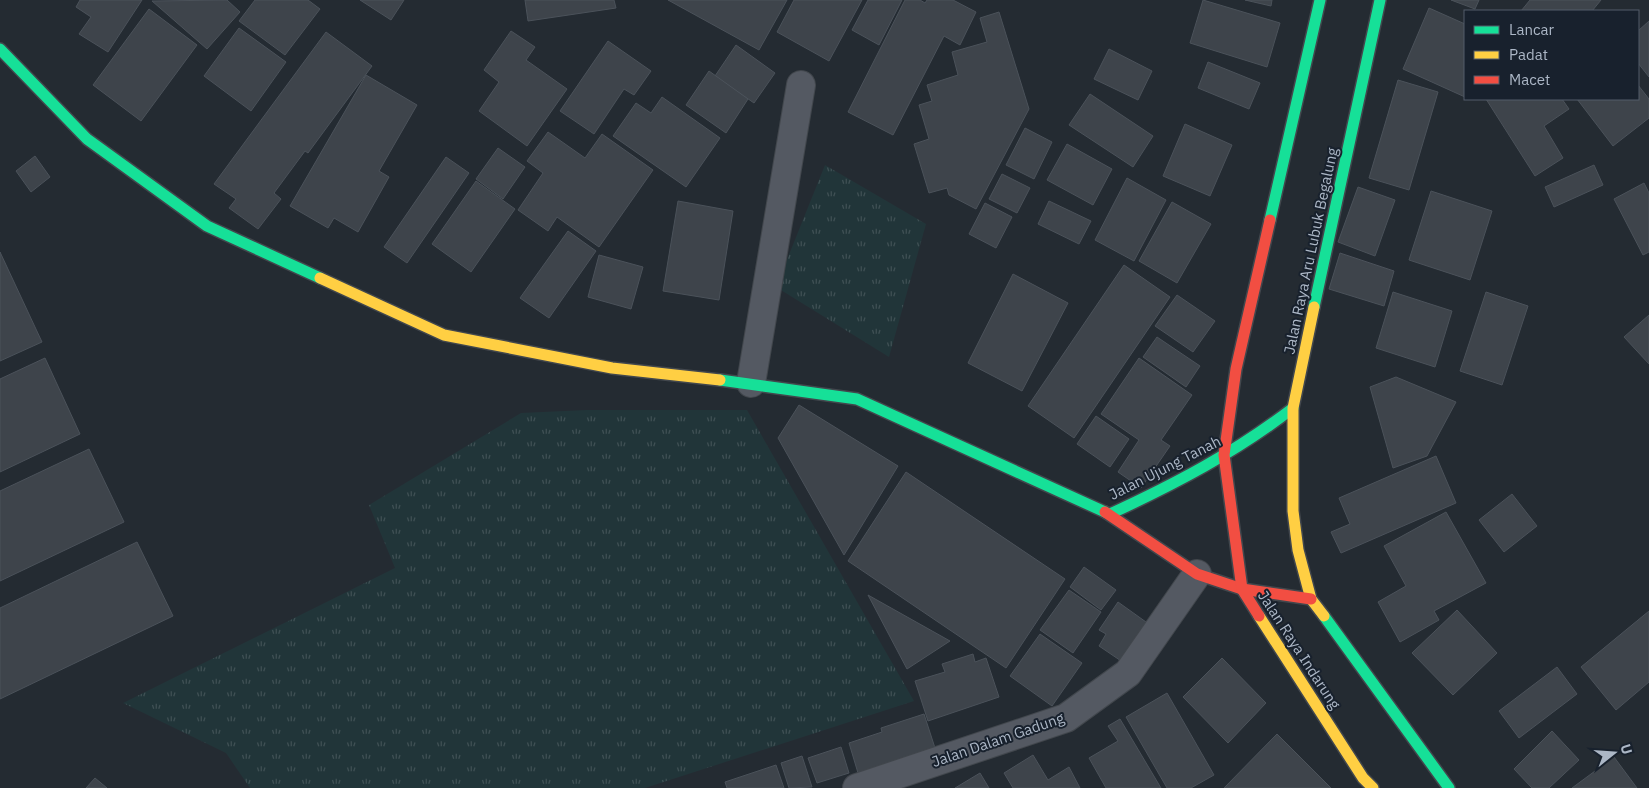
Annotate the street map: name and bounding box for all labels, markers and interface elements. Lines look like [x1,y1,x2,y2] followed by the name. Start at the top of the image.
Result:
[1464,10,1639,100] legend
[1509,20,1555,39] text: Lancar
[1509,45,1548,64] text: Padat
[1509,70,1550,89] text: Macet
[1279,146,1342,356] street label: Jalan Raya Aru Lubuk Begalung
[1106,431,1224,504] street label: Jalan Ujung Tanah
[1254,587,1345,713] street label: Jalan Raya Indarung
[929,708,1067,771] street label: Jalan Dalam Gadung
[1589,728,1639,778] north arrow
[1616,742,1636,756] text: U

